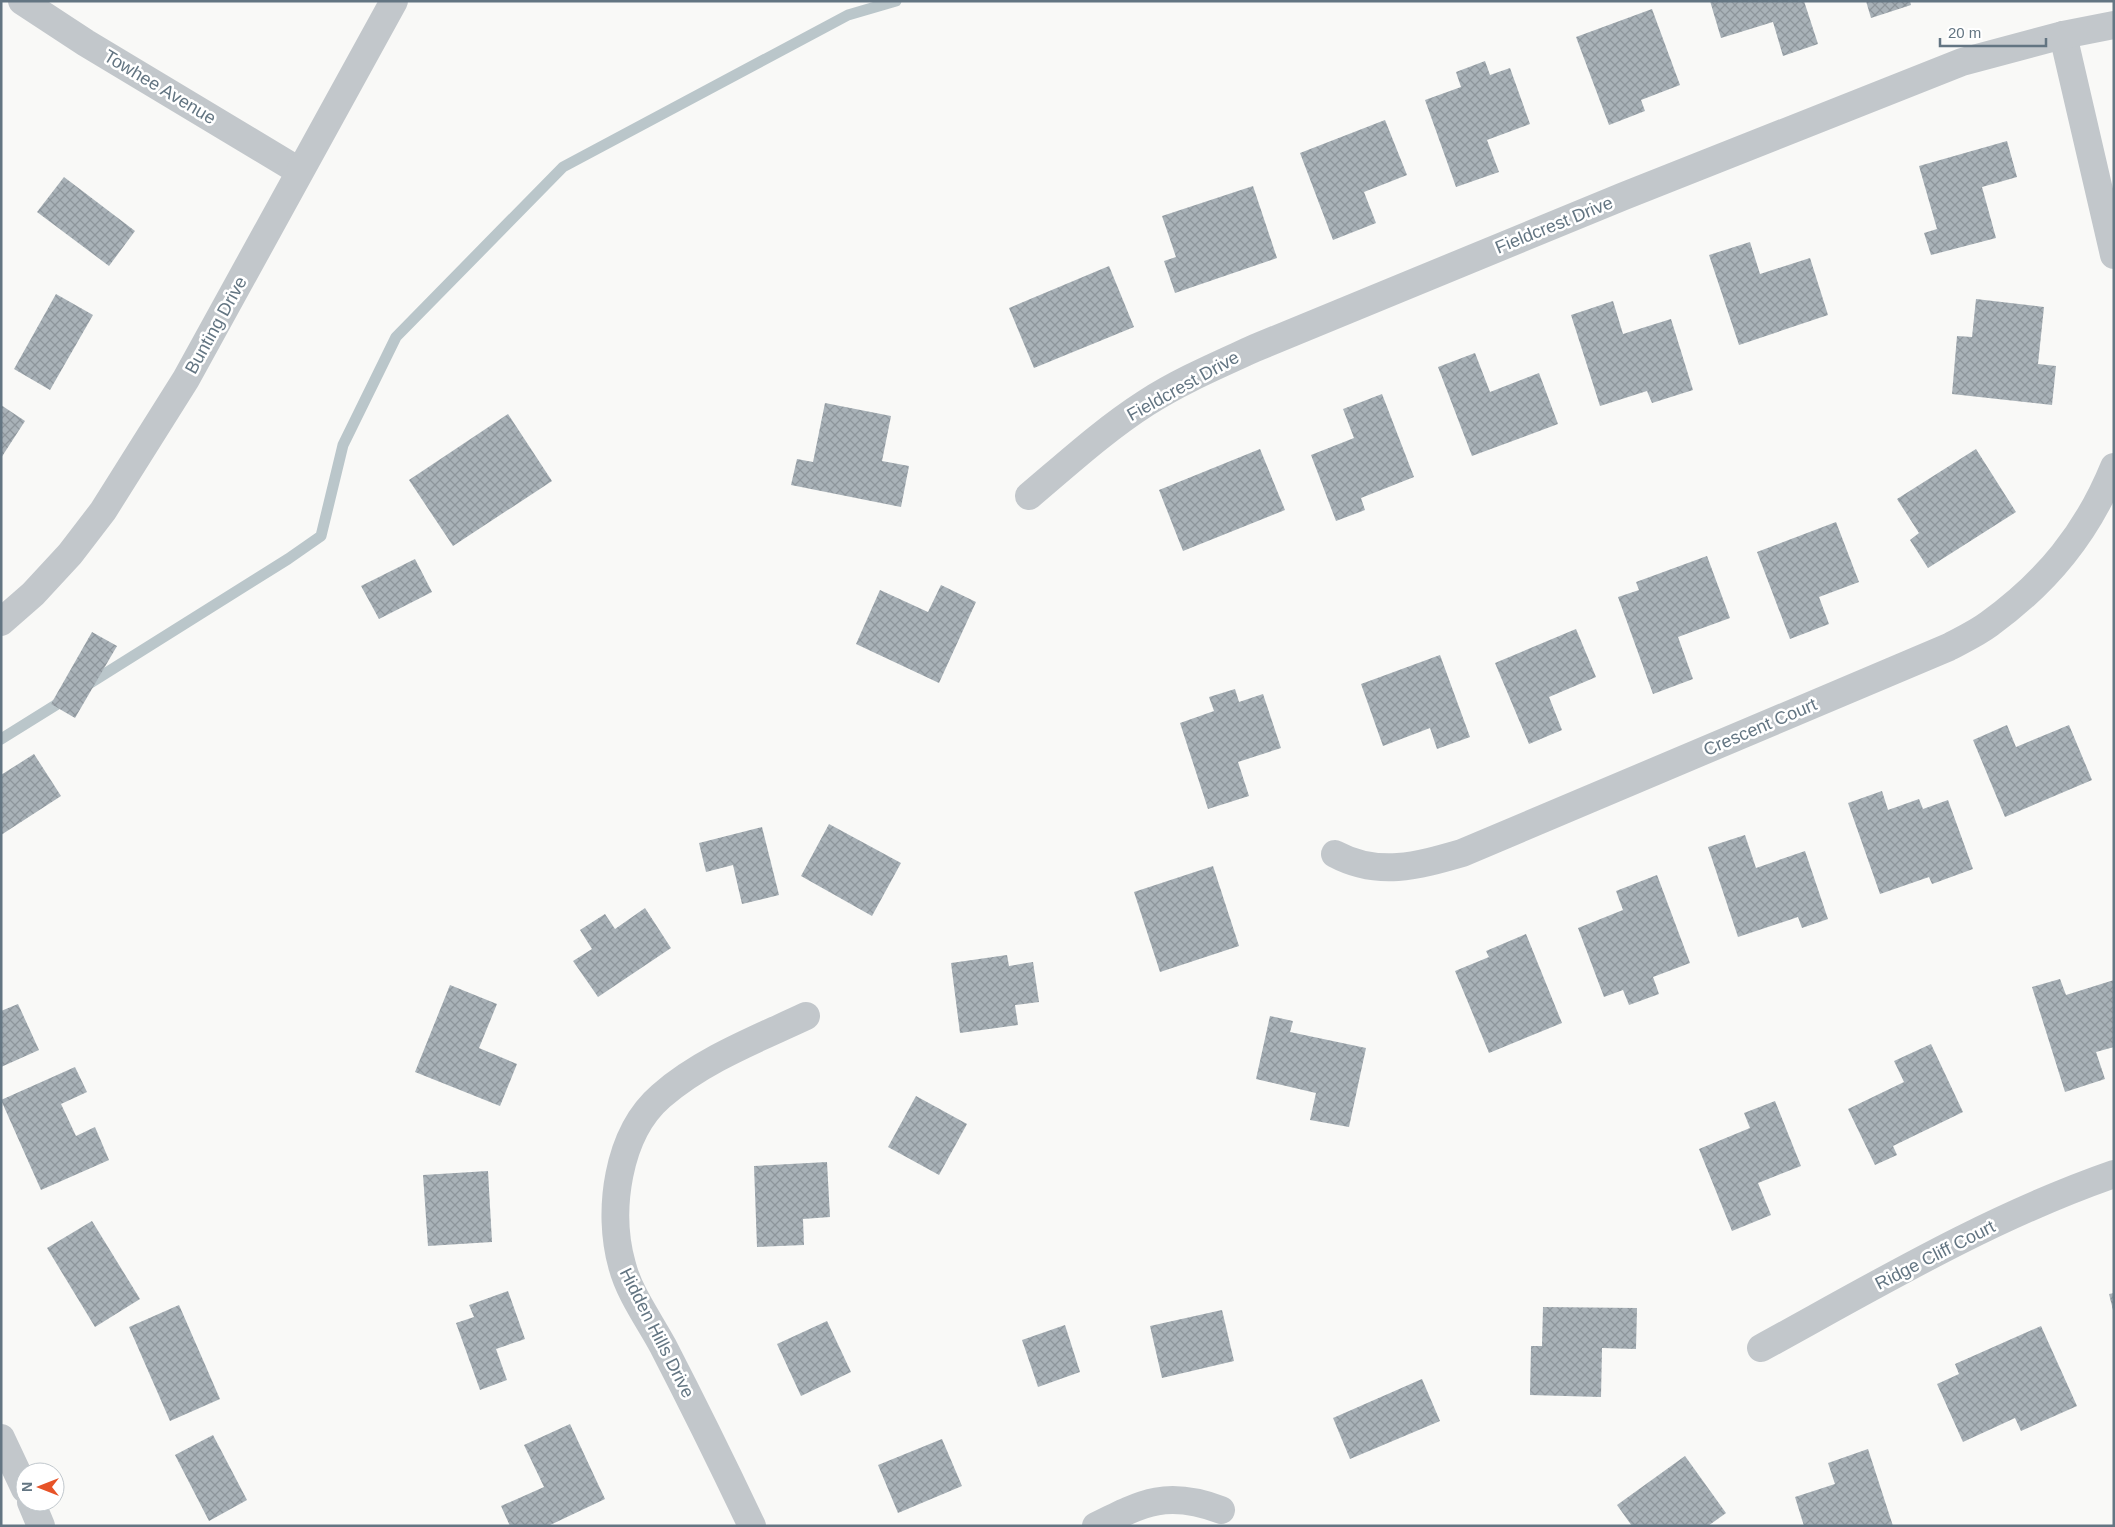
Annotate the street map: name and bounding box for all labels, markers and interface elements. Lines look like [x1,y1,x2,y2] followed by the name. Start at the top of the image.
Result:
[1940,15,2046,47] scale bar
[1948,24,1981,41] text: 20 m
[101,46,219,128] street label: Towhee Avenue
[1492,192,1616,258] street label: Fieldcrest Drive
[181,273,251,377] street label: Bunting Drive
[1123,347,1243,425] street label: Fieldcrest Drive
[1700,694,1820,760] street label: Crescent Court
[1872,1216,1998,1294] street label: Ridge Cliff Court
[616,1265,698,1401] street label: Hidden Hills Drive
[15,1462,65,1512] north arrow
[19,1482,35,1492] text: N

